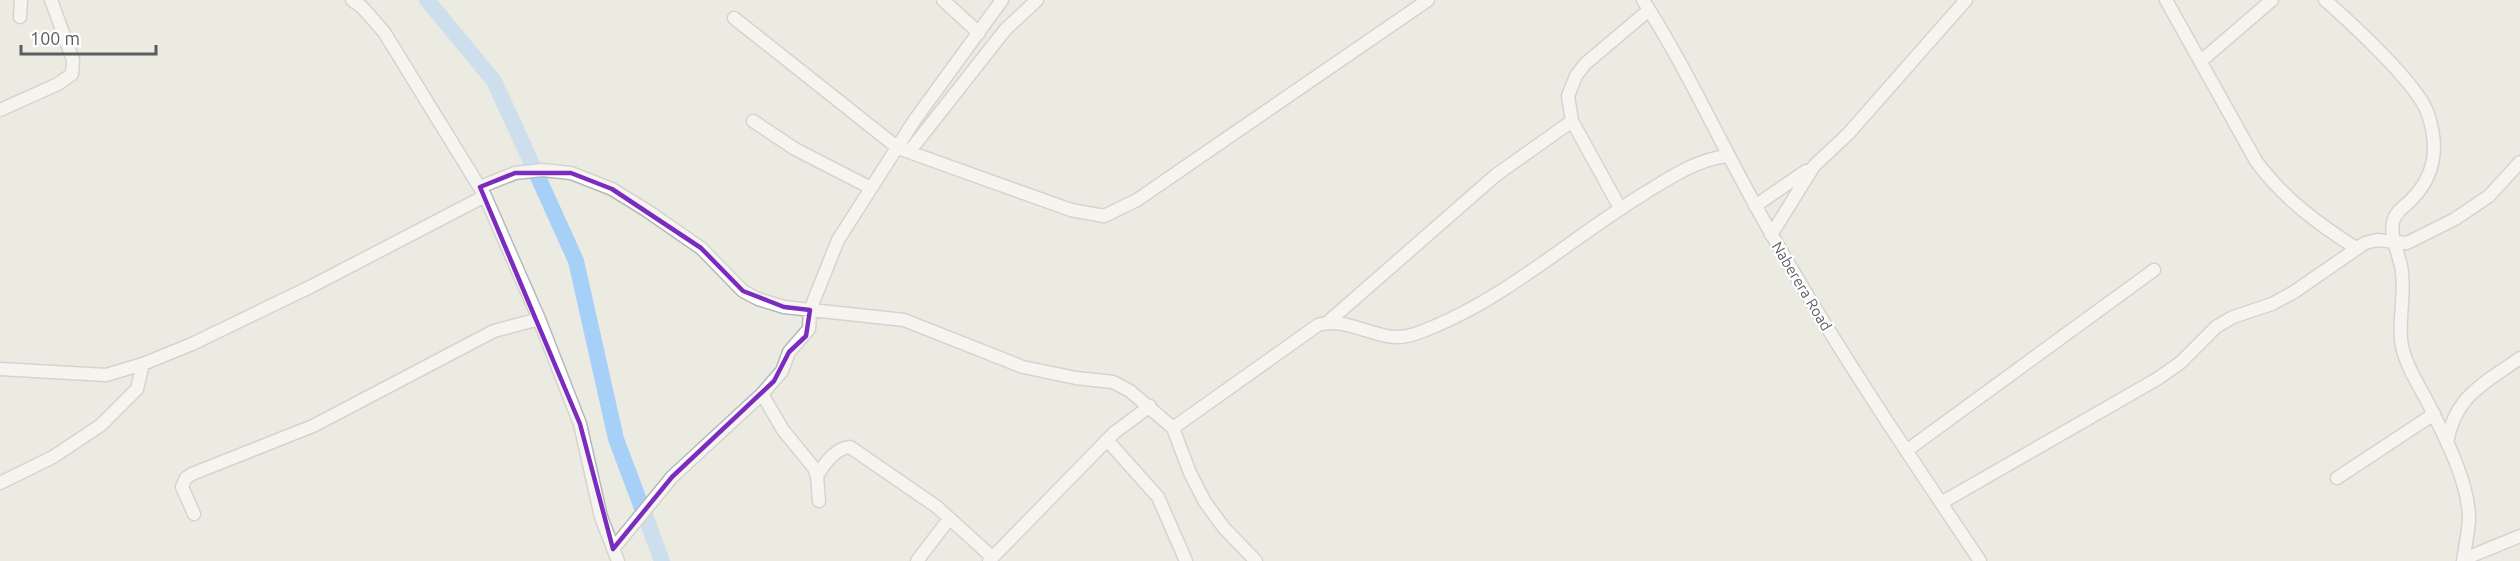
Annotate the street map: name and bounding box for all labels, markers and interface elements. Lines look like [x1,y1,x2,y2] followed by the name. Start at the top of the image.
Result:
[21,18,156,56] scale bar
[30,28,80,48] text: 100 m
[1769,238,1835,334] street label: Naberera Road

